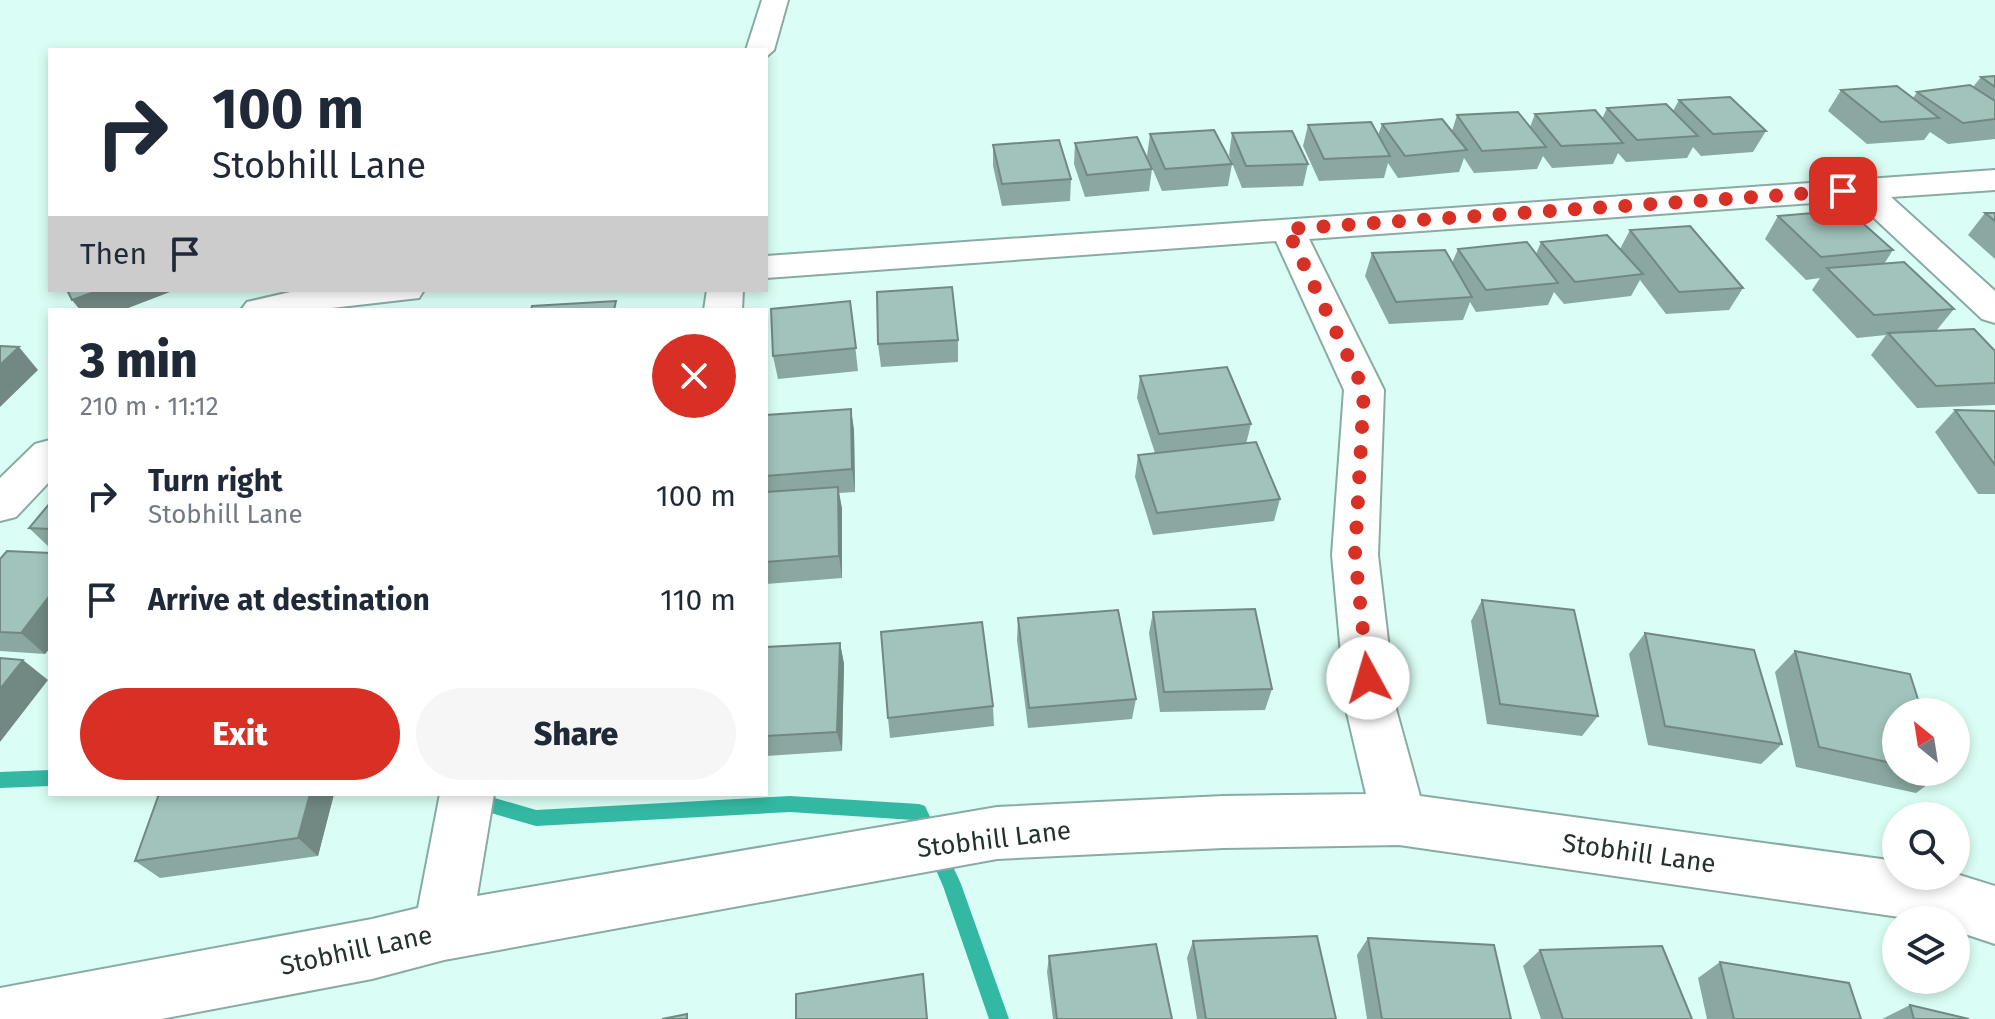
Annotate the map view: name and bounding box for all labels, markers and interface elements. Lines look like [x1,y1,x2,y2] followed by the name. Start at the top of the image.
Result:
[212,76,364,143] text: 100 m
[80,80,184,184] icon: right
[212,144,426,188] text: Stobhill Lane
[1809,157,1877,225] pin
[1821,169,1865,213] icon: arrive
[163,232,207,276] icon: arrive
[80,236,147,272] text: Then
[80,332,198,390] text: 3 min
[652,334,736,418] button: close
[80,391,219,422] text: 210 m · 11:12
[148,463,283,499] text: Turn right
[80,474,124,518] icon: right
[656,478,736,514] text: 100 m
[148,499,303,530] text: Stobhill Lane
[80,578,124,622] icon: arrive
[148,582,430,618] text: Arrive at destination
[660,582,736,618] text: 110 m
[1326,636,1410,720] position arrow
[80,688,400,780] button: Exit
[416,688,736,780] button: Share
[1882,698,1970,786] north arrow
[1882,698,1970,994] map controls
[1882,802,1970,890] button: search
[915,815,1073,864] street label: Stobhill Lane
[1560,827,1718,880] street label: Stobhill Lane
[1882,906,1970,994] button: layers
[277,919,435,982] street label: Stobhill Lane

